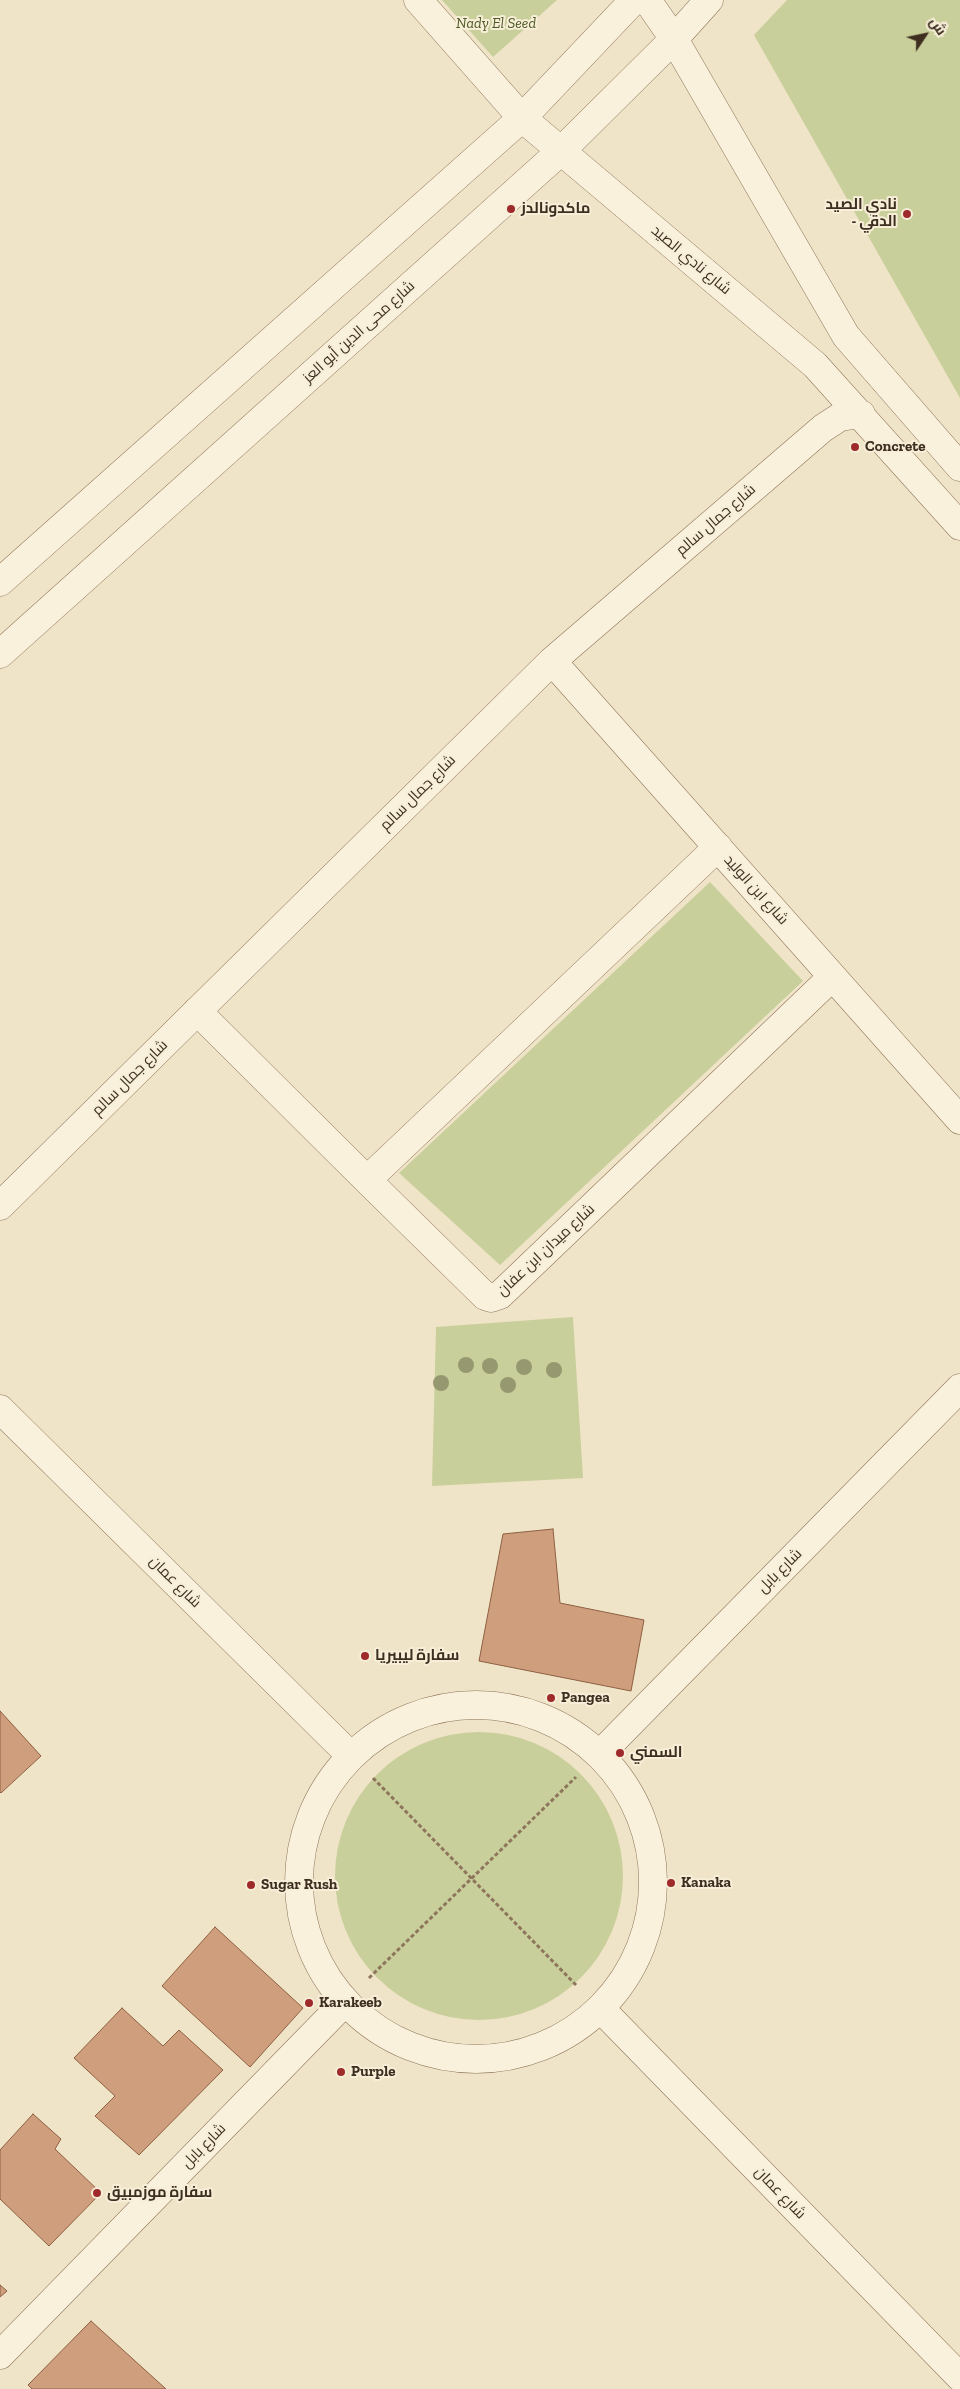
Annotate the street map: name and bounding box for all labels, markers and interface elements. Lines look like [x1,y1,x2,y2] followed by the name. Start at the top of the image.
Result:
[900,10,950,60] north arrow
[926,14,950,39] text: ش
[456,15,536,33] park label: Nady El Seed
[826,196,897,231] place label: نادي الصيد - الدقي
[521,200,590,218] place label: ماكدونالدز
[505,203,517,215] marker: ماكدونالدز
[901,208,913,220] marker: نادي الصيد - الدقي
[648,221,734,299] street label: شارع نادي الصيد
[299,277,419,387] street label: شارع محى الدين أبو العز
[865,438,926,456] place label: Concrete
[849,441,861,453] marker: Concrete
[673,481,759,559] street label: شارع جمال سالم
[376,751,460,835] street label: شارع جمال سالم
[720,851,792,929] street label: شارع ابن الوليد
[88,1036,172,1120] street label: شارع جمال سالم
[494,1200,598,1300] street label: شارع ميدان ابن عفان
[754,1545,806,1597] street label: شارع بابل
[145,1552,205,1612] street label: شارع عمان
[375,1647,459,1665] place label: سفارة ليبيريا
[359,1650,371,1662] marker: سفارة ليبيريا
[561,1689,610,1707] place label: Pangea
[545,1692,557,1704] marker: Pangea
[630,1744,682,1762] place label: السمني
[614,1747,626,1759] marker: السمني
[681,1874,731,1892] place label: Kanaka
[261,1876,338,1894] place label: Sugar Rush
[665,1877,677,1889] marker: Kanaka
[245,1879,257,1891] marker: Sugar Rush
[319,1994,382,2012] place label: Karakeeb
[303,1997,315,2009] marker: Karakeeb
[351,2063,395,2081] place label: Purple
[335,2066,347,2078] marker: Purple
[178,2120,230,2172] street label: شارع بابل
[751,2163,809,2223] street label: شارع عمان
[107,2184,212,2202] place label: سفارة موزمبيق
[91,2187,103,2199] marker: سفارة موزمبيق

